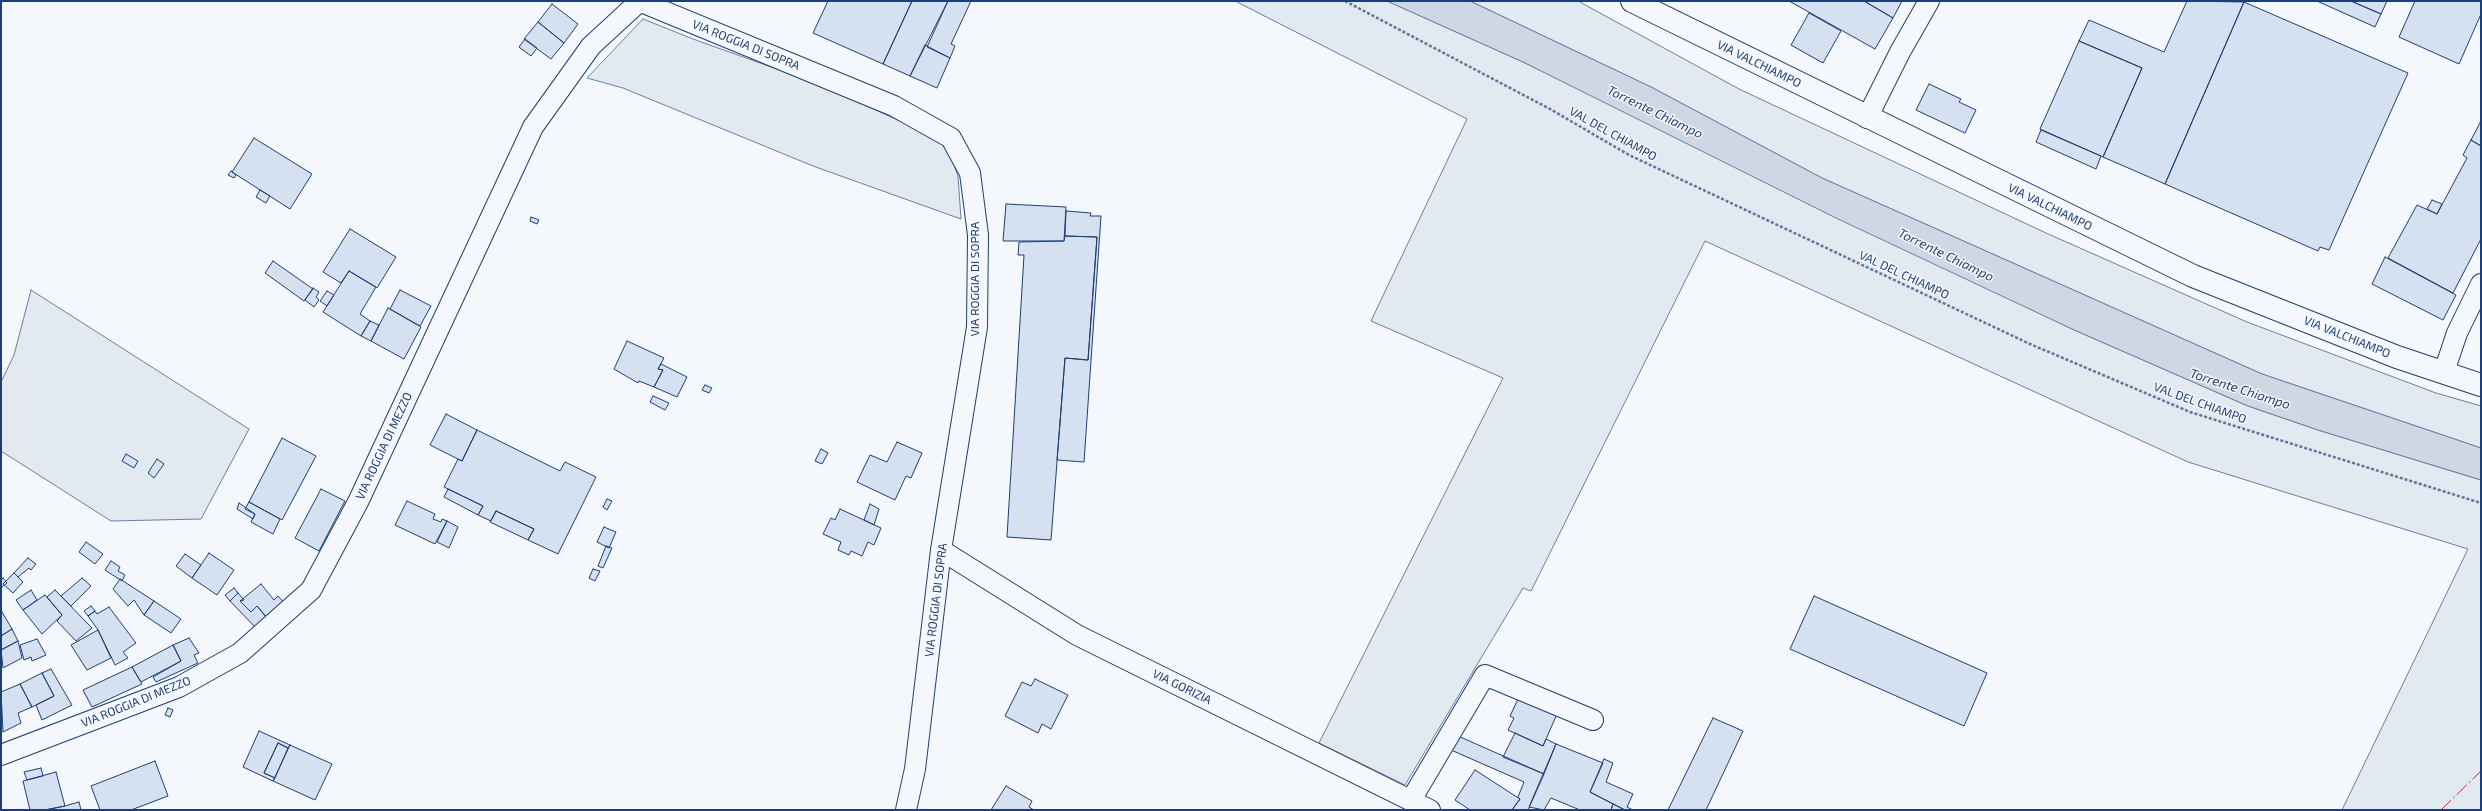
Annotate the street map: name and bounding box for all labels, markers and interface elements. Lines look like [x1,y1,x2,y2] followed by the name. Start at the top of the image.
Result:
[690,17,802,73] street label: VIA ROGGIA DI SOPRA
[1714,37,1804,91] street label: VIA VALCHIAMPO
[1605,82,1705,142] water label: Torrente Chiampo
[1567,104,1659,164] street label: VAL DEL CHIAMPO
[2005,180,2095,234] street label: VIA VALCHIAMPO
[968,222,982,336] street label: VIA ROGGIA DI SOPRA
[1896,225,1996,285] water label: Torrente Chiampo
[1857,248,1951,302] street label: VAL DEL CHIAMPO
[2302,313,2392,361] street label: VIA VALCHIAMPO
[2188,365,2292,413] water label: Torrente Chiampo
[2152,380,2248,426] street label: VAL DEL CHIAMPO
[353,390,415,502] street label: VIA ROGGIA DI MEZZO
[922,542,950,658] street label: VIA ROGGIA DI SOPRA
[1150,666,1214,708] street label: VIA GORIZIA
[79,673,193,731] street label: VIA ROGGIA DI MEZZO

